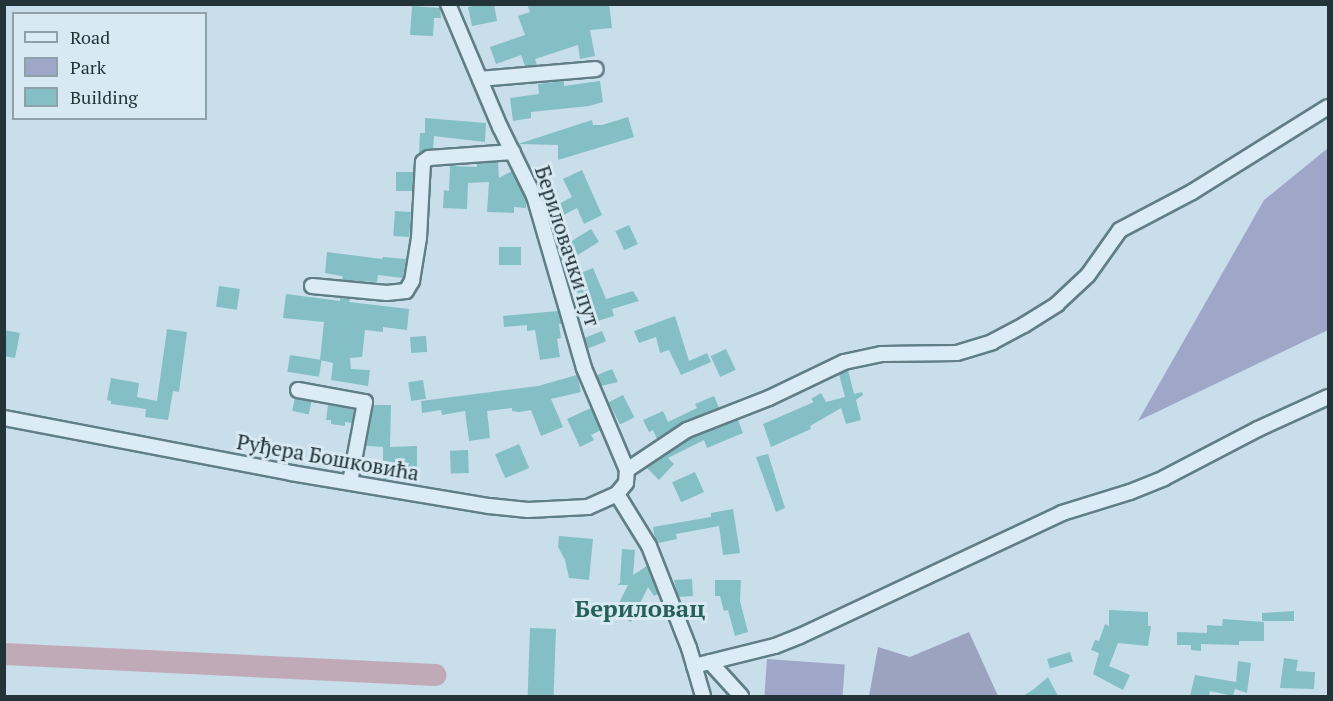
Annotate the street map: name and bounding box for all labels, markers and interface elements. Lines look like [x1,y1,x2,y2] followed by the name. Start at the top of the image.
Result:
[12,12,207,120] legend
[70,25,110,49] text: Road
[70,55,106,79] text: Park
[70,85,138,109] text: Building
[530,162,606,330] street label: Бериловачки пут
[235,429,421,485] street label: Руђера Бошковића
[575,595,705,623] district label: Бериловац

